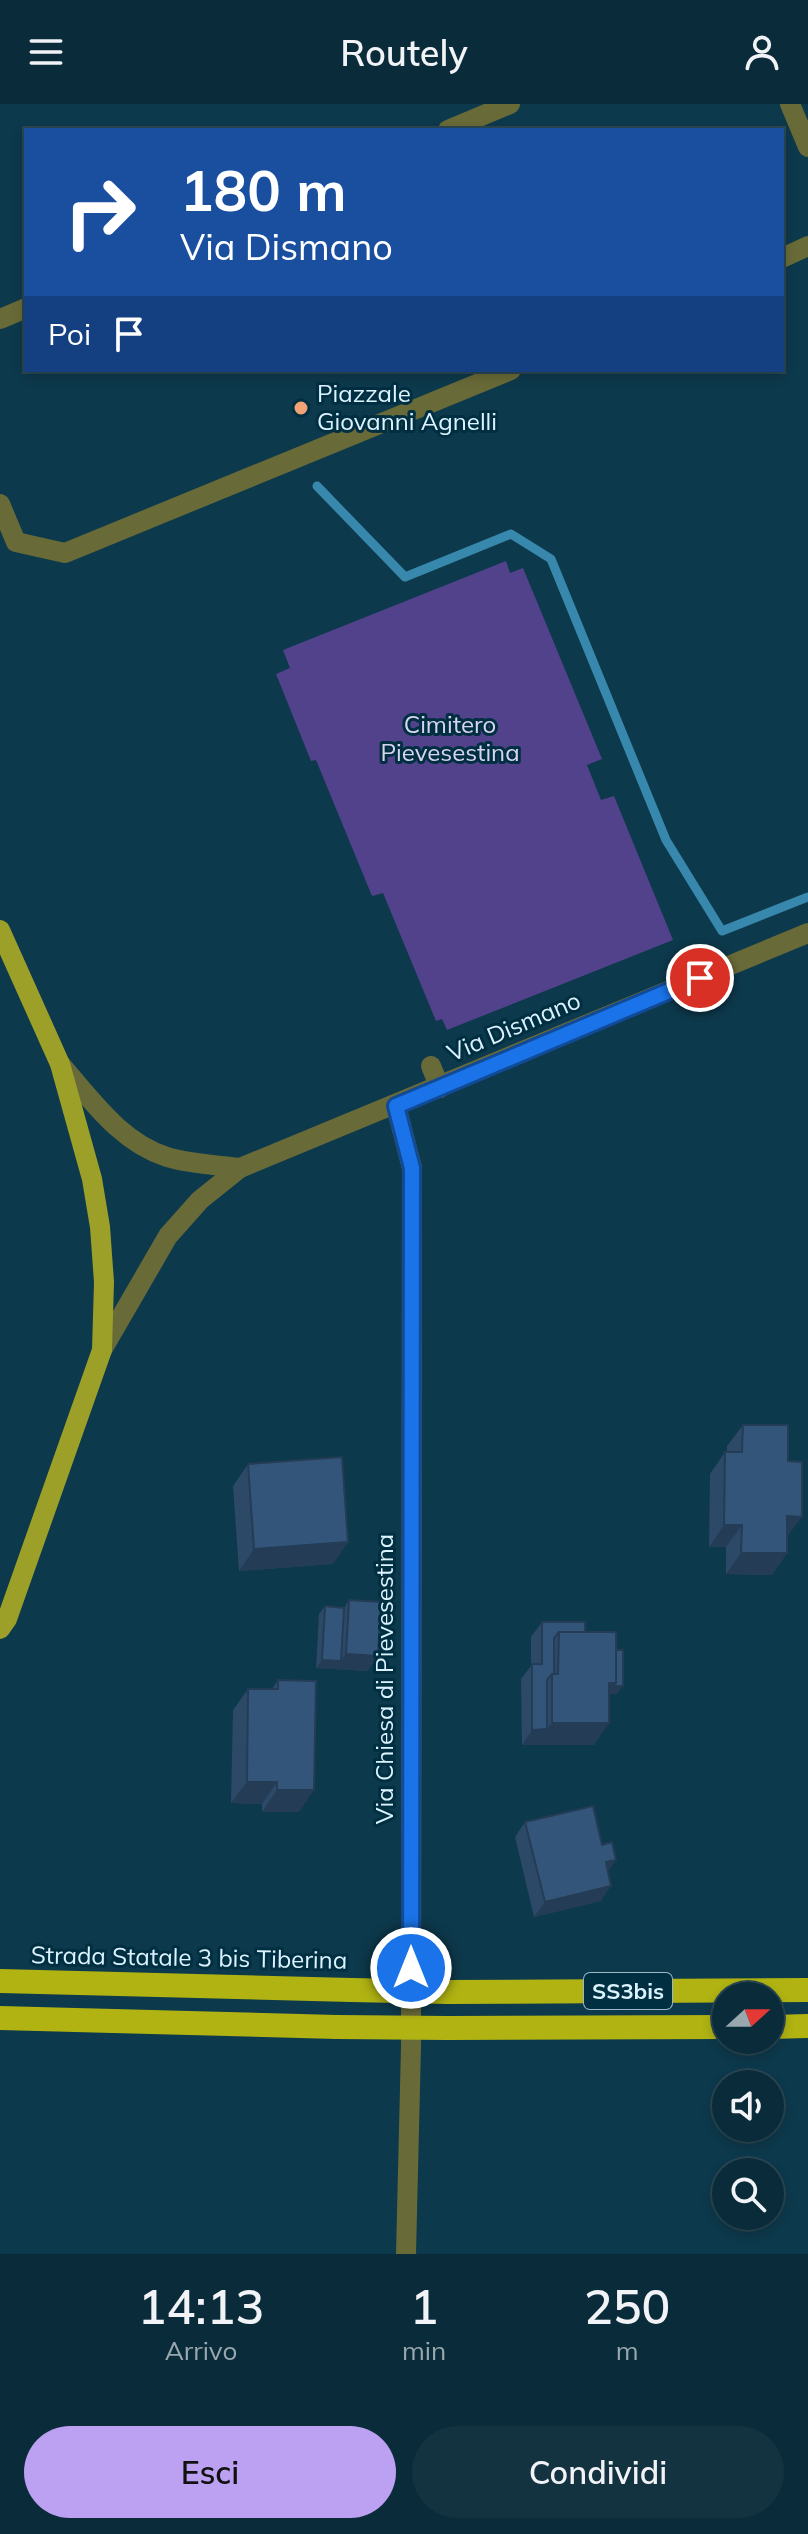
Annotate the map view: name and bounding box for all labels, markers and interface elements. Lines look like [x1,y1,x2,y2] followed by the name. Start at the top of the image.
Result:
[24,30,68,74] icon: menu
[340,30,468,75] text: Routely
[740,30,784,74] icon: person
[180,155,347,225] text: 180 m
[48,160,152,264] icon: right
[180,224,393,269] text: Via Dismano
[107,312,151,356] icon: arrive
[48,315,91,353] text: Poi
[317,378,497,436] place label: Piazzale Giovanni Agnelli
[292,399,310,417] marker: Piazzale Giovanni Agnelli
[380,709,520,767] park label: Cimitero Pievesestina
[666,944,734,1012] pin
[678,956,722,1000] icon: arrive
[442,985,585,1068] street label: Via Dismano
[369,1534,399,1824] street label: Via Chiesa di Pievesestina
[369,1926,453,2010] position arrow
[31,1939,347,1975] street label: Strada Statale 3 bis Tiberina
[584,1973,672,2009] road number: SS3bis
[712,1982,784,2054] north arrow
[712,1982,784,2230] map controls
[712,2070,784,2142] button: sound
[712,2158,784,2230] button: search
[138,2276,264,2336] text: 14:13
[410,2276,438,2336] text: 1
[584,2276,670,2336] text: 250
[165,2334,237,2367] text: Arrivo
[402,2334,446,2367] text: min
[616,2334,639,2367] text: m
[24,2426,396,2518] button: Esci
[412,2426,784,2518] button: Condividi

